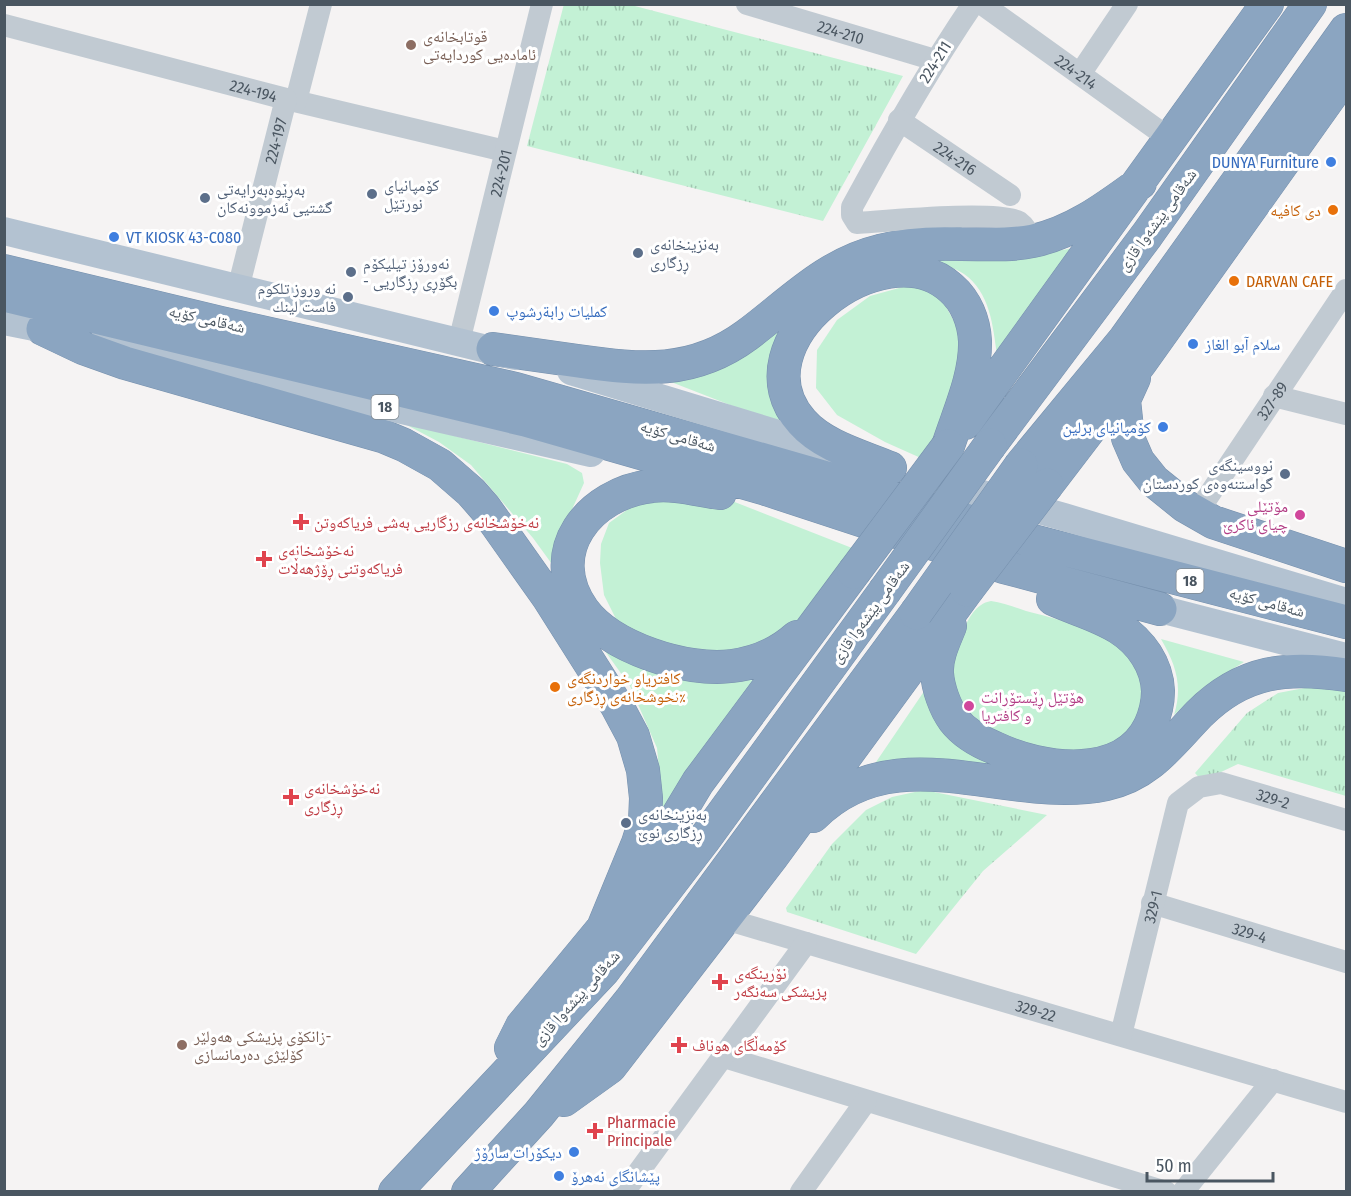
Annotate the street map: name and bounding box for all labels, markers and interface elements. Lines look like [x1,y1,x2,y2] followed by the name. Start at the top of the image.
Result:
[815,16,867,48] street label: 224-210
[423,27,536,65] place label: قوتابخانەی ئامادەیی کوردایەتی
[404,38,418,52] marker: قوتابخانەی ئامادەیی کوردایەتی
[915,38,955,86] street label: 224-211
[1052,50,1101,93] street label: 224-214
[228,75,279,106] street label: 224-194
[261,115,291,166] street label: 224-197
[930,137,980,179] street label: 224-216
[486,148,515,198] street label: 224-201
[1212,153,1319,172] place label: DUNYA Furniture
[1324,155,1338,169] marker: DUNYA Furniture
[1114,165,1201,275] street label: شەقامی پێشەوا قازی
[384,176,440,214] place label: كۆمپانیای نورتێل
[217,180,333,218] place label: بەڕێوەبەرایەتی گشتیی ئەزموونەکان
[365,187,379,201] marker: كۆمپانیای نورتێل
[198,191,212,205] marker: بەڕێوەبەرایەتی گشتیی ئەزموونەکان
[1270,201,1321,221] place label: دى كافيه
[1326,203,1340,217] marker: دى كافيه
[126,228,241,247] place label: VT KIOSK 43-C080
[107,230,121,244] marker: VT KIOSK 43-C080
[650,235,719,275] place label: بەنزینخانەی ڕزگاری
[631,246,645,260] marker: بەنزینخانەی ڕزگاری
[363,254,457,294] place label: نەورۆز تیلیکۆم - بگۆڕی ڕزگاریی
[344,265,358,279] marker: نەورۆز تیلیکۆم - بگۆڕی ڕزگاریی
[1246,272,1333,291] place label: DARVAN CAFE
[1227,274,1241,288] marker: DARVAN CAFE
[257,279,336,316] place label: نه وروز تلكوم فاست لينك
[341,290,355,304] marker: نه وروز تلكوم فاست لينك
[167,301,247,338] street label: شەقامی کۆیە
[506,302,608,321] place label: کملیات رابةرشوپ
[487,304,501,318] marker: کملیات رابةرشوپ
[1204,335,1280,355] place label: سلام آبو الغاز
[1186,337,1200,351] marker: سلام آبو الغاز
[1252,378,1292,423] street label: 327-89
[372,395,398,419] road number: 18
[638,416,718,457] street label: شەقامی کۆیە
[1063,418,1151,438] place label: کۆمپانیای برلین
[1156,420,1170,434] marker: کۆمپانیای برلین
[1143,456,1273,494] place label: نووسینگەی گواستنەوەی کوردستان
[1278,467,1292,481] marker: نووسینگەی گواستنەوەی کوردستان
[1223,497,1288,535] place label: مۆتێلی چیای ئاکرێ
[1293,508,1307,522] marker: مۆتێلی چیای ئاکرێ
[292,513,310,531] marker: نەخۆشخانەی رزگاریی بەشی فریاکەوتن
[314,513,539,533] place label: نەخۆشخانەی رزگاریی بەشی فریاکەوتن
[278,541,403,581] place label: نەخۆشخانەی فریاکەوتنی ڕۆژهەڵات
[255,550,273,568] marker: نەخۆشخانەی فریاکەوتنی ڕۆژهەڵات
[827,557,914,667] street label: شەقامی پێشەوا قازی
[1176,569,1204,593] road number: 18
[1227,583,1307,622] street label: شەقامی کۆیە
[567,669,686,709] place label: كافتریاو خواردنگەی نخوشخانەی ڕزگاری٪
[548,680,562,694] marker: كافتریاو خواردنگەی نخوشخانەی ڕزگاری٪
[981,688,1084,725] place label: هۆتێل ڕێستۆرانت و کافتریا
[962,699,976,713] marker: هۆتێل ڕێستۆرانت و کافتریا
[304,779,380,819] place label: نەخۆشخانەی ڕزگاری
[1254,785,1292,812] street label: 329-2
[282,788,300,806] marker: نەخۆشخانەی ڕزگاری
[638,805,707,845] place label: بەنزینخانەی ڕزگاری نوێ
[619,816,633,830] marker: بەنزینخانەی ڕزگاری نوێ
[1139,889,1166,925] street label: 329-1
[1230,918,1269,947] street label: 329-4
[528,946,624,1050] street label: شەقامی پێشەوا قازی
[733,964,827,1002] place label: نۆرینگەی پزیشکی سەنگەر
[711,973,729,991] marker: نۆرینگەی پزیشکی سەنگەر
[1013,996,1058,1025] street label: 329-22
[193,1027,331,1065] place label: زانکۆی پزیشکی هەولێر- کۆلێژی دەرمانسازی
[692,1035,787,1056] place label: کۆمەڵگای هوناف
[670,1036,688,1054] marker: کۆمەڵگای هوناف
[175,1038,189,1052] marker: زانکۆی پزیشکی هەولێر- کۆلێژی دەرمانسازی
[607,1113,676,1150] place label: Pharmacie Principale
[588,1124,602,1138] marker: Pharmacie Principale
[474,1143,562,1162] place label: دیکۆرات سارۆژ
[567,1145,581,1159] marker: دیکۆرات سارۆژ
[1147,1145,1273,1183] scale bar
[1156,1155,1192,1177] text: 50 m
[571,1167,660,1187] place label: پێشانگای نەهرۆ
[552,1169,566,1183] marker: پێشانگای نەهرۆ

